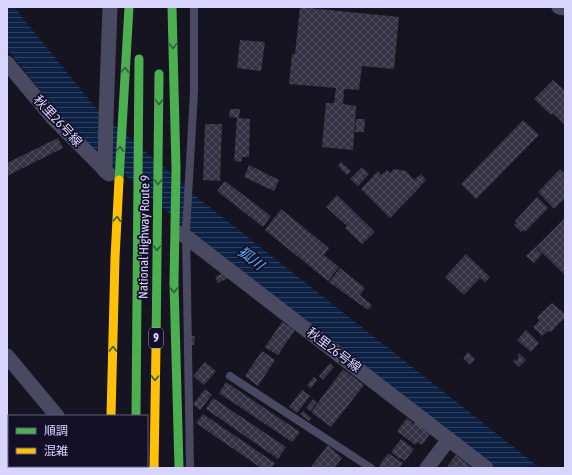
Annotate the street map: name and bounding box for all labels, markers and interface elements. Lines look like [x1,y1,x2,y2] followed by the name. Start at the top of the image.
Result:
[169,43,177,49] one-way arrow
[121,67,130,73] one-way arrow
[31,92,85,150] street label: 秋里26号線
[155,99,163,105] one-way arrow
[116,146,124,152] one-way arrow
[135,175,153,299] street label: National Highway Route 9
[154,179,162,185] one-way arrow
[112,216,121,222] one-way arrow
[235,243,269,274] water label: 狐川
[153,245,161,251] one-way arrow
[170,287,178,293] one-way arrow
[304,325,364,375] street label: 秋里26号線
[149,328,163,348] road number: 9
[109,346,117,352] one-way arrow
[151,375,160,381] one-way arrow
[8,415,148,467] legend
[44,424,68,438] text: 順調
[44,444,68,458] text: 混雑

